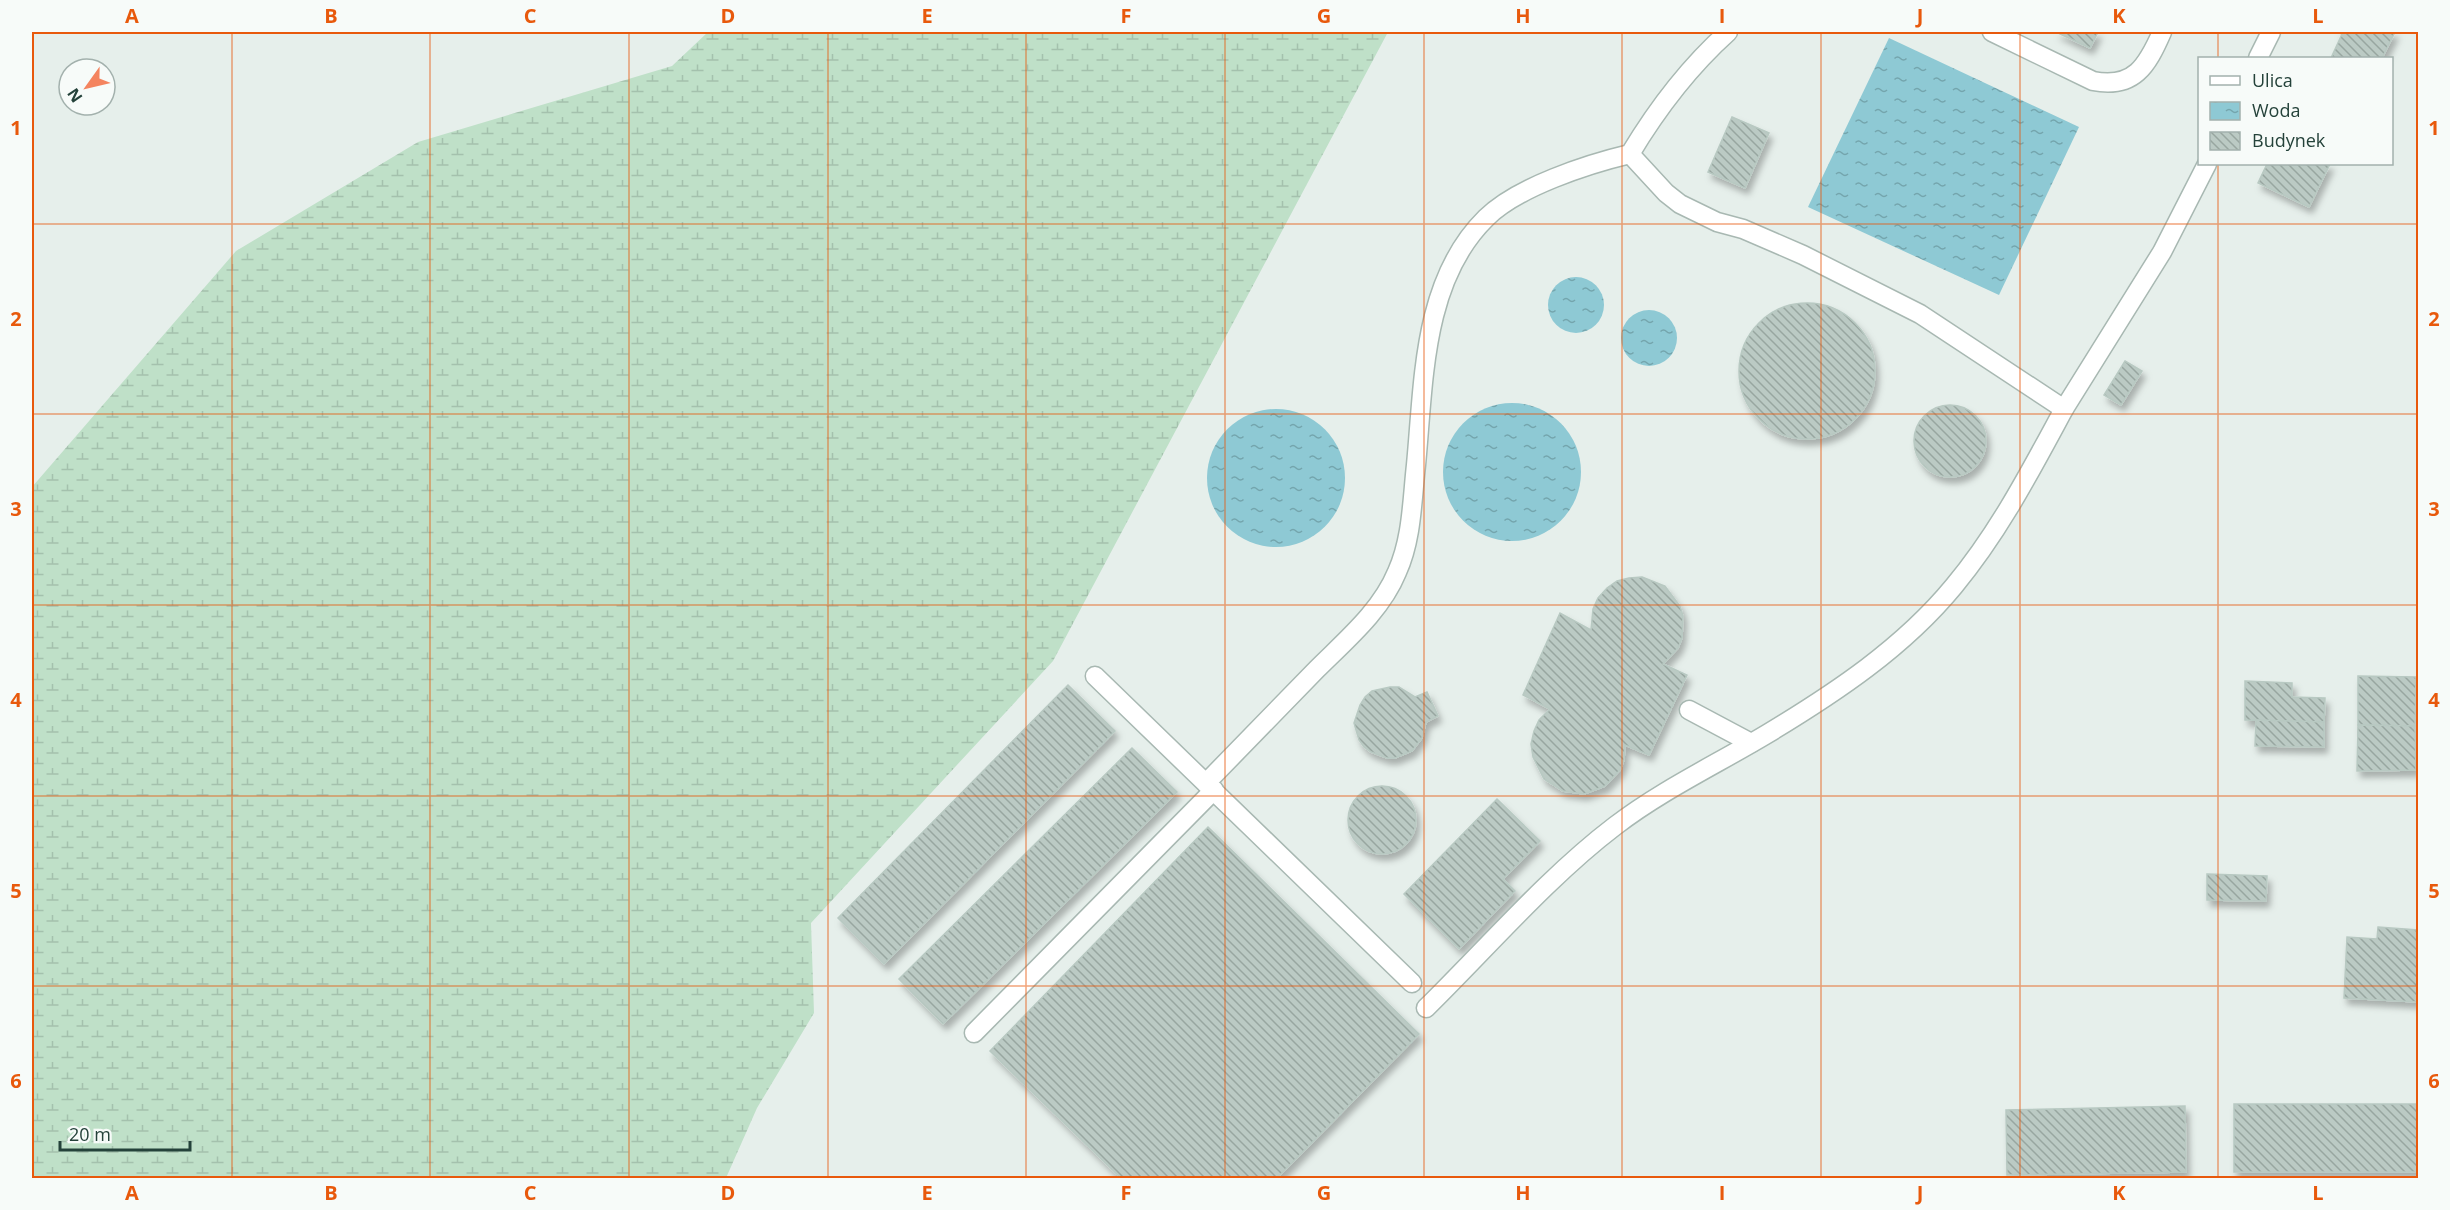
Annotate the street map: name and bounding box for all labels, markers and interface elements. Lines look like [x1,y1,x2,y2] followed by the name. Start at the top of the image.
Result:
[125,2,139,29] text: A
[324,2,338,29] text: B
[524,2,537,29] text: C
[721,2,735,29] text: D
[921,2,933,29] text: E
[1121,2,1131,29] text: F
[1317,2,1331,29] text: G
[1515,2,1531,29] text: H
[1719,2,1725,29] text: I
[1915,2,1923,29] text: J
[2112,2,2126,29] text: K
[2312,2,2324,29] text: L
[57,57,117,117] north arrow
[2198,57,2393,165] legend
[2252,68,2293,92] text: Ulica
[62,84,87,107] text: N
[2252,98,2300,122] text: Woda
[10,114,22,141] text: 1
[2428,114,2440,141] text: 1
[2252,128,2326,152] text: Budynek
[10,305,22,332] text: 2
[2428,305,2440,332] text: 2
[10,495,22,522] text: 3
[2428,495,2440,522] text: 3
[10,686,22,713] text: 4
[2428,686,2440,713] text: 4
[10,877,22,904] text: 5
[2428,877,2440,904] text: 5
[10,1067,22,1094] text: 6
[2428,1067,2440,1094] text: 6
[60,1114,190,1152] scale bar
[69,1122,111,1146] text: 20 m
[125,1179,139,1206] text: A
[324,1179,338,1206] text: B
[524,1179,537,1206] text: C
[721,1179,735,1206] text: D
[921,1179,933,1206] text: E
[1121,1179,1131,1206] text: F
[1317,1179,1331,1206] text: G
[1515,1179,1531,1206] text: H
[1719,1179,1725,1206] text: I
[1915,1179,1923,1206] text: J
[2112,1179,2126,1206] text: K
[2312,1179,2324,1206] text: L

